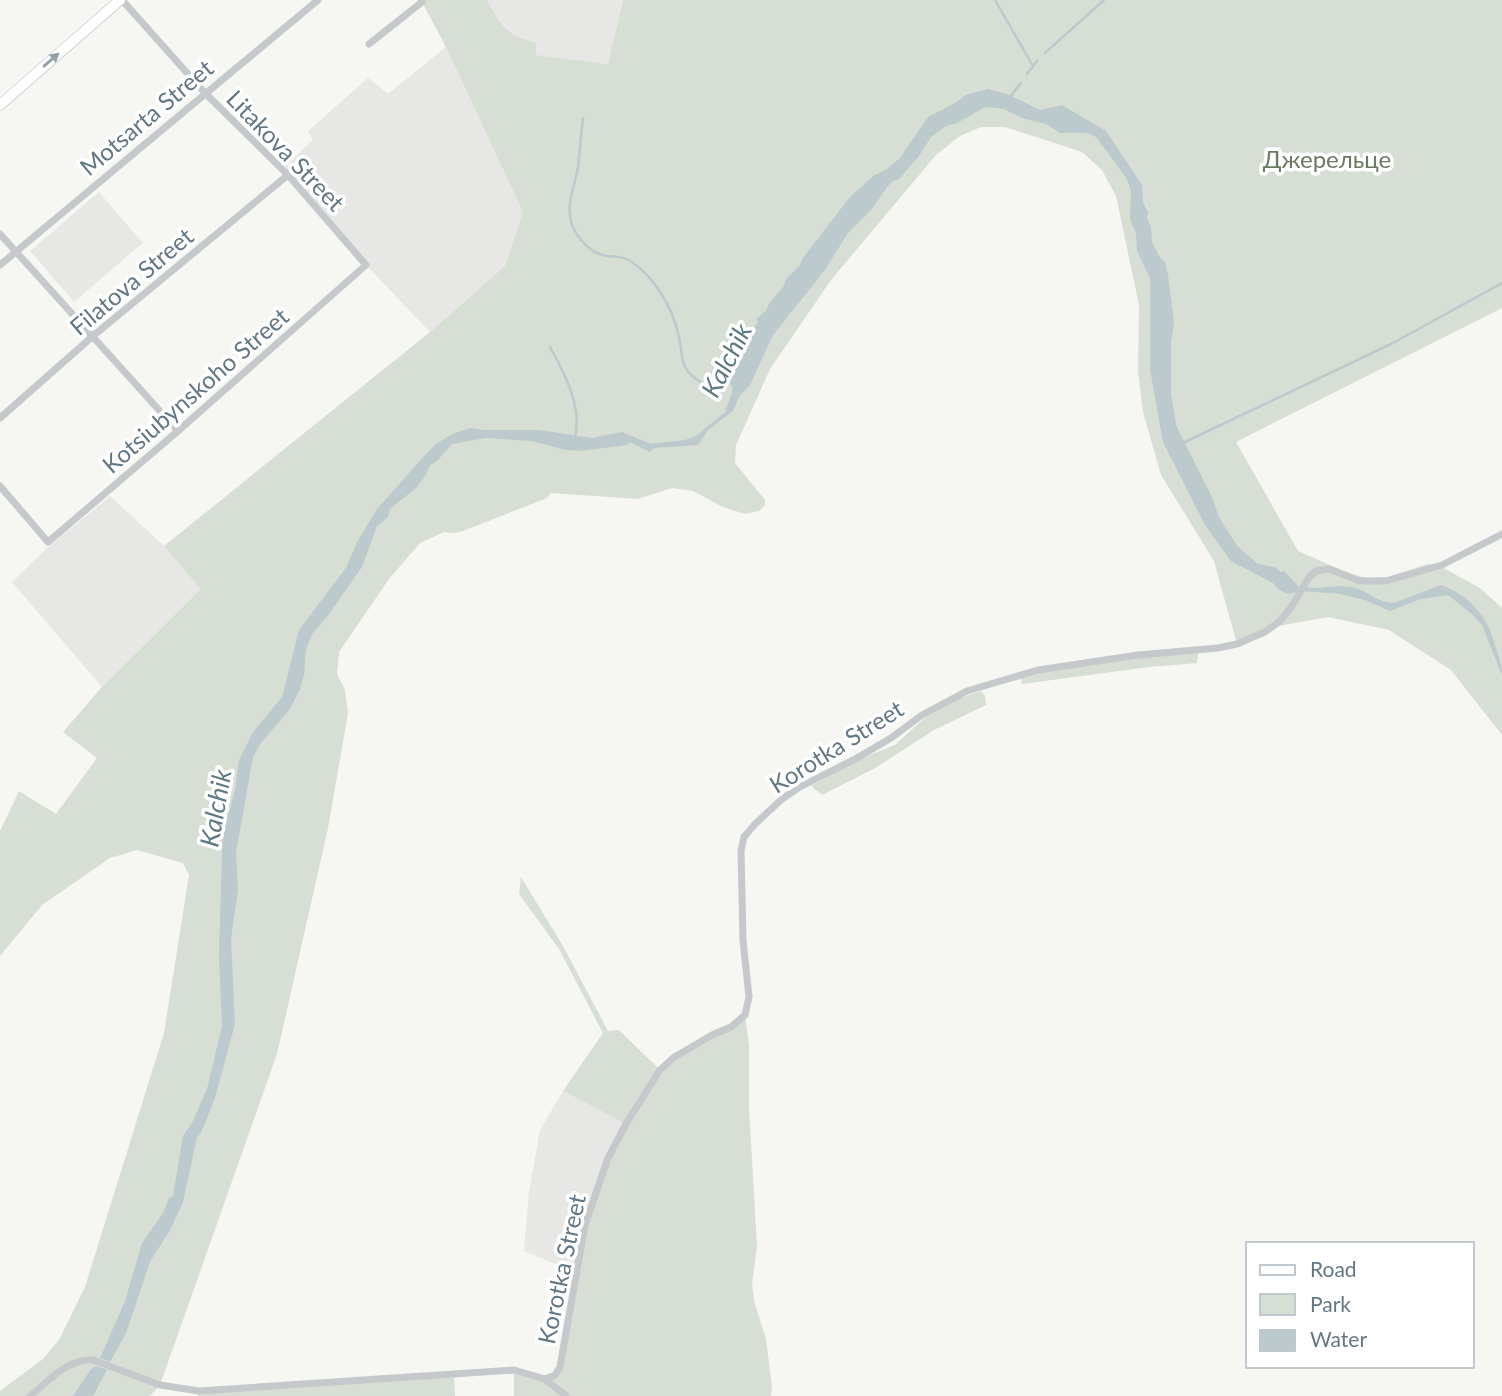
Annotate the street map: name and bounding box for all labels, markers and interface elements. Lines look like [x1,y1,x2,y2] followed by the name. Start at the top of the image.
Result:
[43,53,60,68] one-way arrow
[74,53,219,181] street label: Motsarta Street
[221,84,351,217] street label: Litakova Street
[1263,144,1391,173] park label: Джерельце
[63,221,199,341] street label: Filatova Street
[96,301,294,479] street label: Kotsiubynskoho Street
[694,317,758,402] water label: Kalchik
[764,693,909,799] street label: Korotka Street
[192,766,238,849] water label: Kalchik
[531,1191,591,1346] street label: Korotka Street
[1246,1242,1474,1368] legend
[1310,1256,1357,1281] text: Road
[1310,1291,1351,1316] text: Park
[1310,1326,1367,1351] text: Water

